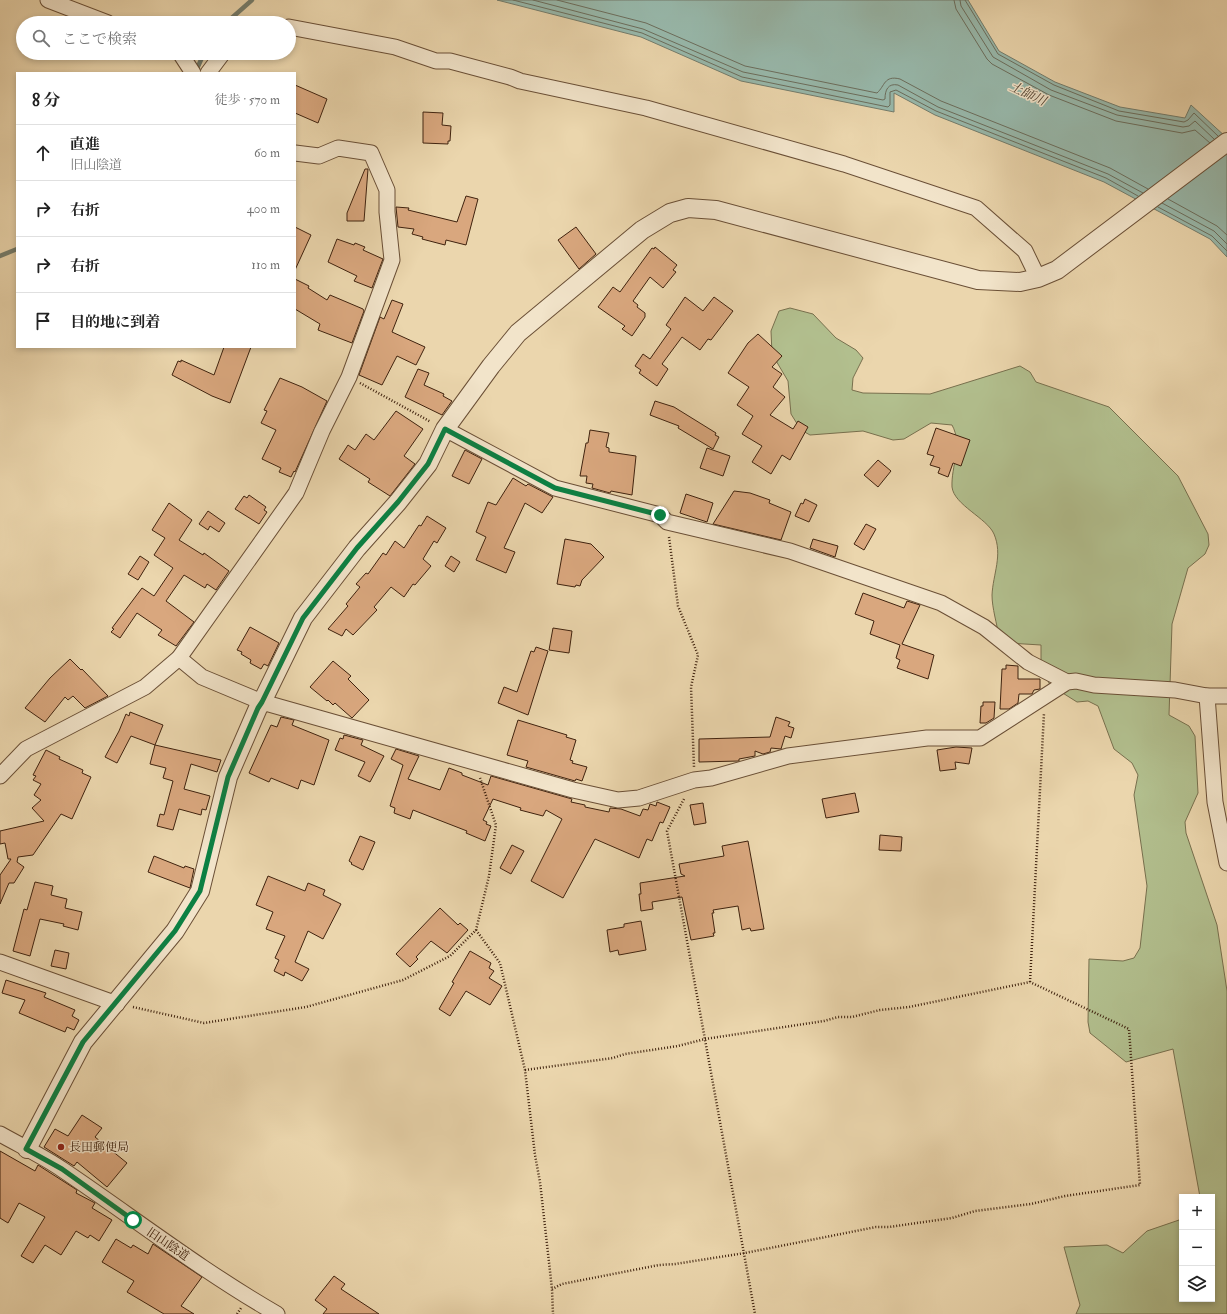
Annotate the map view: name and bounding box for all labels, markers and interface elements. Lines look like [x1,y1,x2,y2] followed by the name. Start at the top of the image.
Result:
[16,16,296,60] search box
[30,27,52,49] icon: search
[62,30,137,49] text: ここで検索
[1007,78,1050,110] water label: 土師川
[32,90,61,111] text: 8 分
[215,92,280,108] text: 徒歩 · 570 m
[70,135,100,154] text: 直進
[32,142,54,164] icon: ahead
[254,145,280,161] text: 60 m
[70,157,122,173] text: 旧山陰道
[32,198,54,220] icon: right
[70,201,100,220] text: 右折
[247,201,280,217] text: 400 m
[32,254,54,276] icon: right
[70,257,100,276] text: 右折
[251,257,280,273] text: 110 m
[32,310,54,332] icon: arrive
[70,313,160,332] text: 目的地に到着
[651,506,669,524] route end
[69,1140,129,1155] place label: 長田郵便局
[56,1142,66,1152] marker: 長田郵便局
[1179,1194,1215,1302] map controls
[1179,1194,1215,1230] button: +
[124,1211,142,1229] route start
[144,1225,192,1264] street label: 旧山陰道
[1179,1230,1215,1266] button: −
[1179,1266,1215,1302] button: layers

